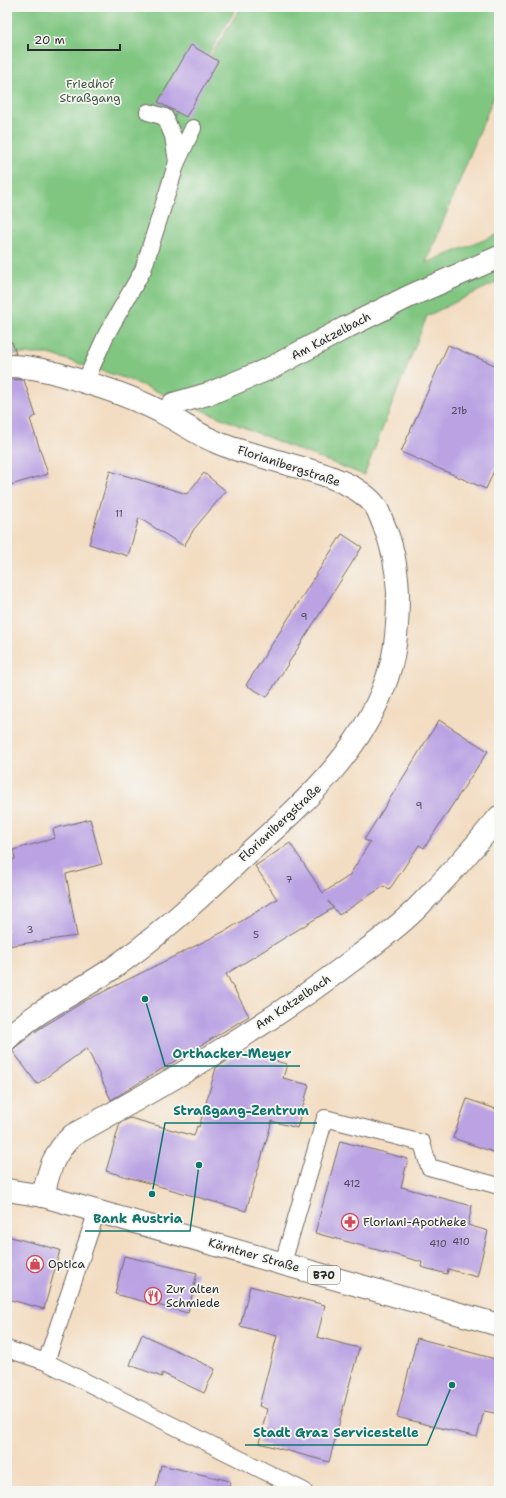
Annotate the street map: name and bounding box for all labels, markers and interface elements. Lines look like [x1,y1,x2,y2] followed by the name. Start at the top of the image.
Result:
[28,26,120,52] scale bar
[34,32,65,48] text: 20 m
[59,76,121,106] park label: Friedhof Straßgang
[288,308,374,364] street label: Am Katzelbach
[451,404,467,417] house number: 21b
[235,442,343,490] street label: Florianibergstraße
[115,507,123,520] house number: 11
[301,610,308,623] house number: 9
[235,780,325,865] street label: Florianibergstraße
[416,799,423,812] house number: 9
[286,873,293,886] house number: 7
[27,923,34,936] house number: 3
[253,928,259,941] house number: 5
[252,971,334,1033] street label: Am Katzelbach
[165,1041,300,1066] callout: Orthacker-Meyer
[173,1045,291,1062] text: Orthacker-Meyer
[165,1098,317,1123] callout: Straßgang-Zentrum
[173,1102,309,1119] text: Straßgang-Zentrum
[343,1177,361,1190] house number: 412
[85,1206,190,1231] callout: Bank Austria
[93,1210,183,1227] text: Bank Austria
[340,1212,360,1232] pharmacy icon: Floriani-Apotheke
[363,1214,467,1230] place label: Floriani-Apotheke
[206,1234,302,1276] street label: Kärntner Straße
[452,1235,470,1248] house number: 410
[429,1237,447,1250] house number: 410
[25,1254,45,1274] shop icon: Optica
[48,1256,85,1272] place label: Optica
[308,1266,340,1284] road number: B70
[166,1281,220,1311] place label: Zur alten Schmiede
[143,1286,163,1306] restaurant icon: Zur alten Schmiede
[245,1420,427,1445] callout: Stadt Graz Servicestelle
[253,1424,419,1441] text: Stadt Graz Servicestelle

